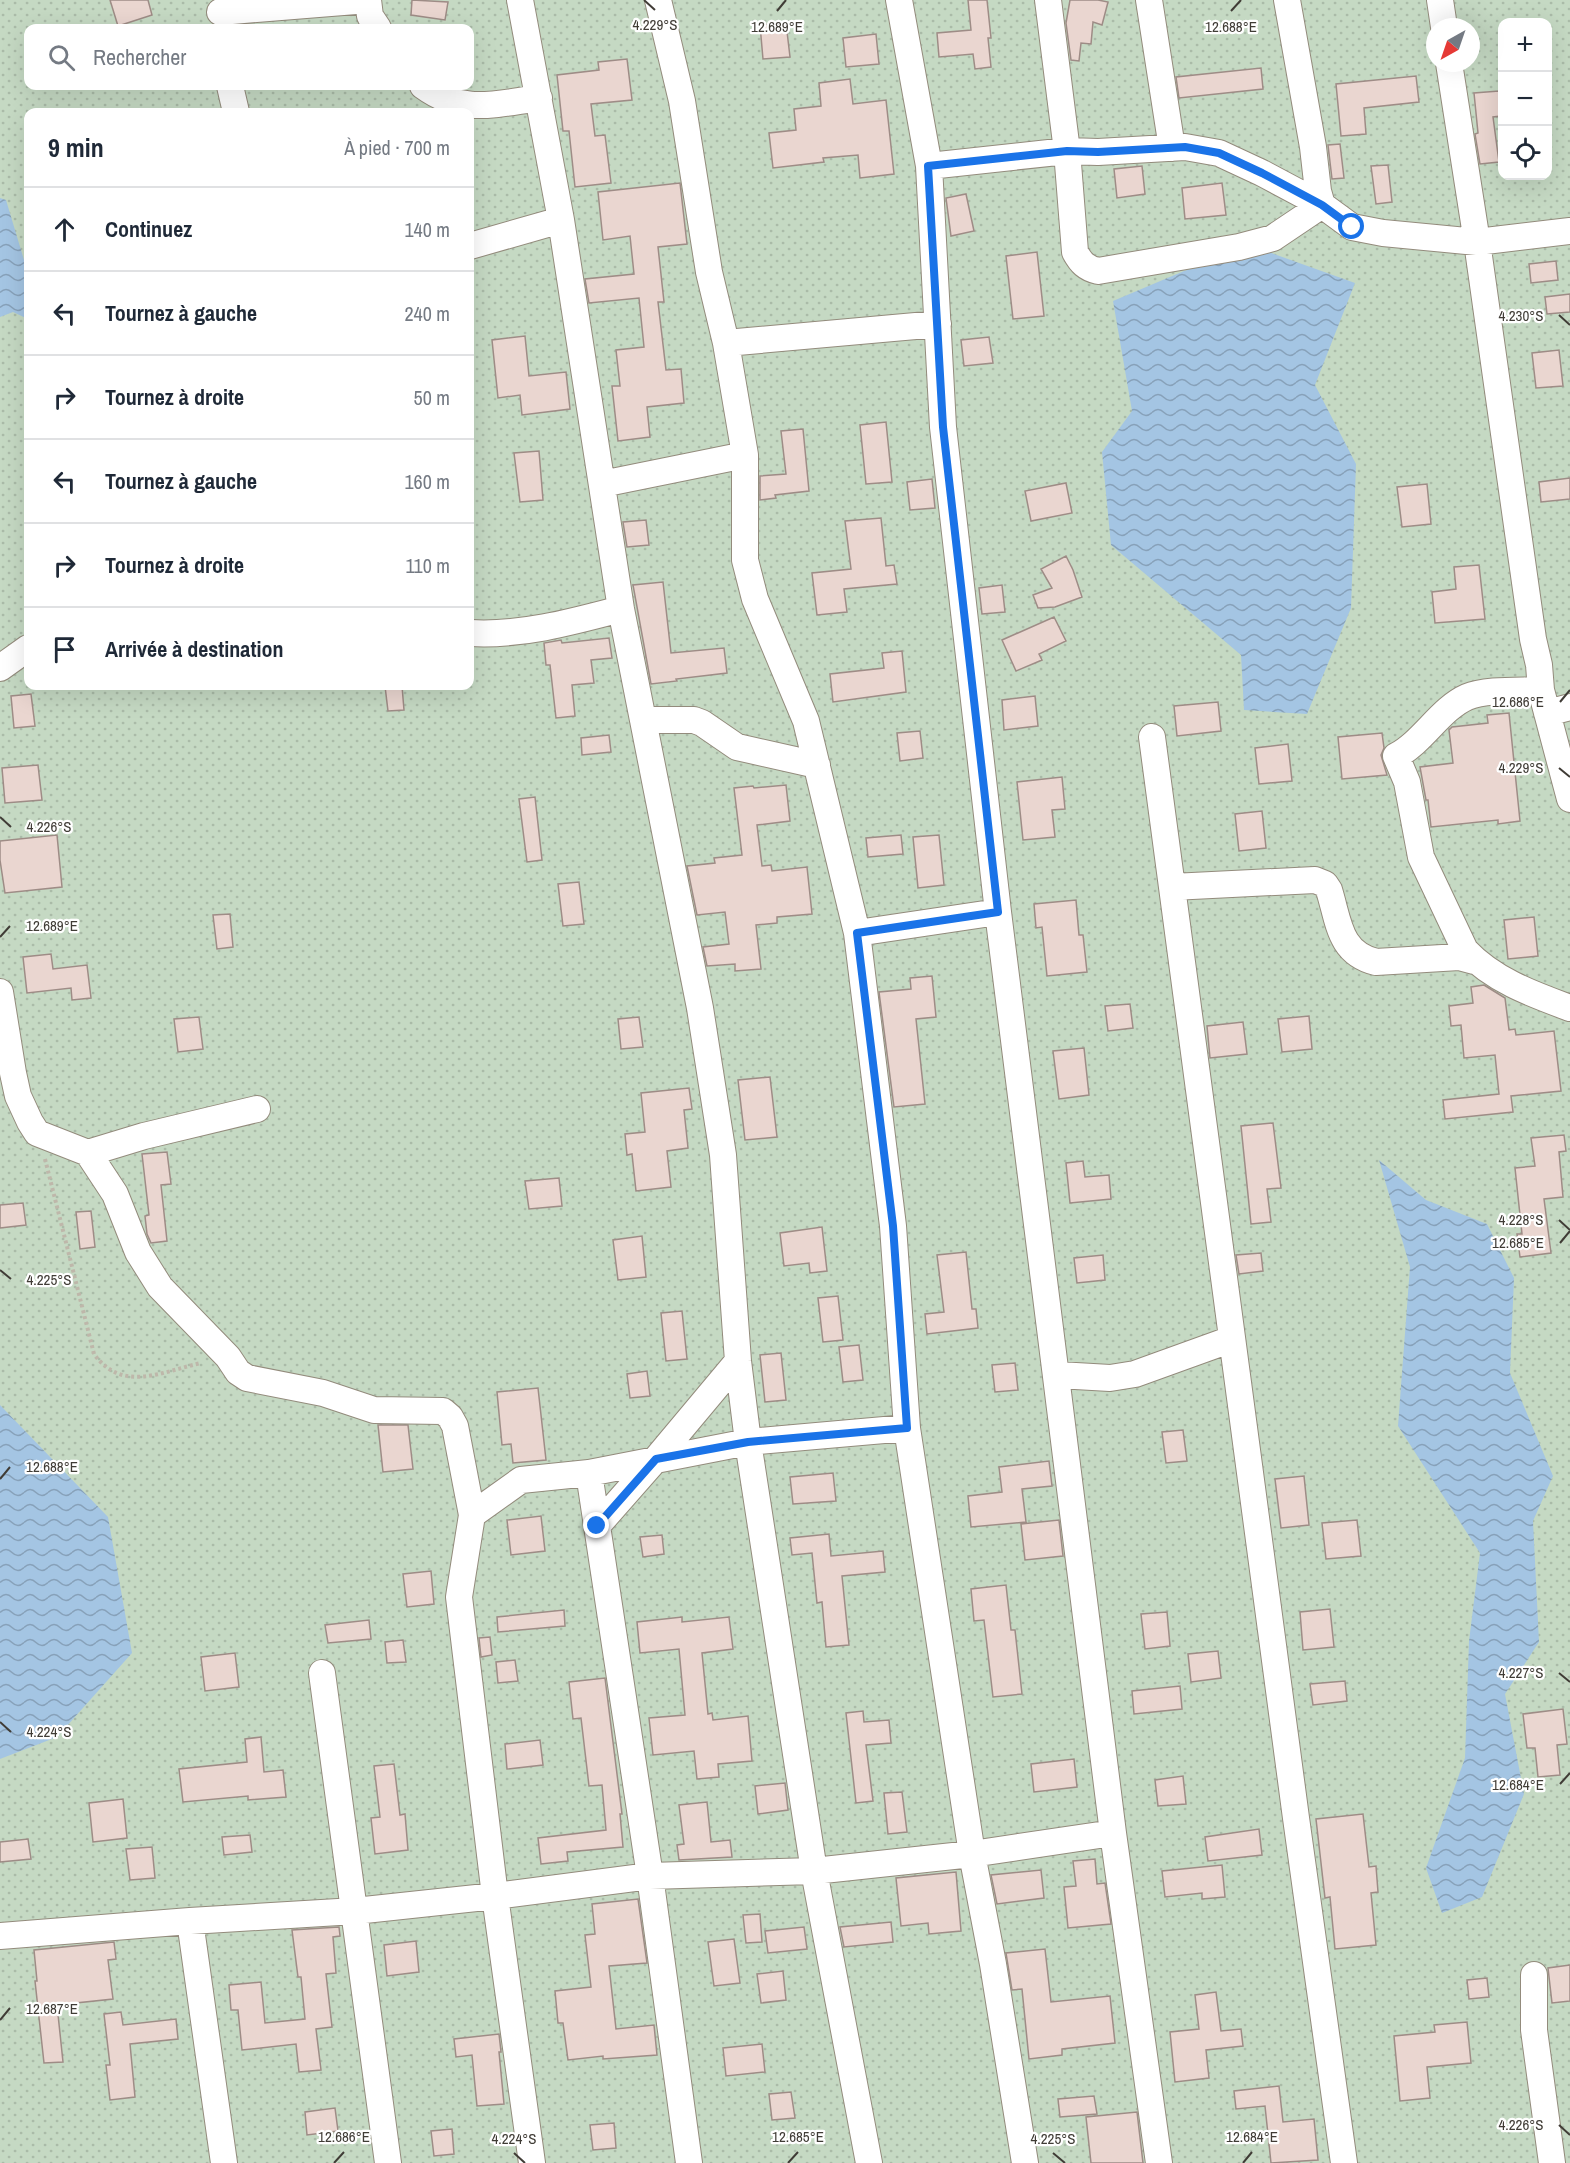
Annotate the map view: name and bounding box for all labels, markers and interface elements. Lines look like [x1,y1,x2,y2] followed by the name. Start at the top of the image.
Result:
[633,14,678,35] text: 4.229°S
[751,16,803,37] text: 12.689°E
[1205,16,1257,37] text: 12.688°E
[1426,18,1480,72] north arrow
[1498,18,1552,180] map controls
[1498,18,1552,72] button: +
[24,24,474,90] search box
[45,41,78,74] icon: search
[93,42,186,72] text: Rechercher
[1498,72,1552,126] button: −
[1498,126,1552,180] button: locate
[48,130,104,165] text: 9 min
[344,134,450,161] text: À pied · 700 m
[48,213,81,246] icon: ahead
[1338,213,1364,239] route start
[105,214,192,244] text: Continuez
[404,216,450,243] text: 140 m
[48,297,81,330] icon: left
[105,298,257,328] text: Tournez à gauche
[404,300,450,327] text: 240 m
[1499,305,1544,326] text: 4.230°S
[48,381,81,414] icon: right
[105,382,244,412] text: Tournez à droite
[414,384,450,411] text: 50 m
[48,465,81,498] icon: left
[105,466,257,496] text: Tournez à gauche
[404,468,450,495] text: 160 m
[48,549,81,582] icon: right
[105,550,244,580] text: Tournez à droite
[406,552,450,579] text: 110 m
[48,633,81,666] icon: arrive
[105,634,283,664] text: Arrivée à destination
[1492,691,1544,712] text: 12.686°E
[1499,757,1544,778] text: 4.229°S
[27,816,72,837] text: 4.226°S
[26,915,78,936] text: 12.689°E
[1499,1209,1544,1230] text: 4.228°S
[1492,1232,1544,1253] text: 12.685°E
[27,1269,72,1290] text: 4.225°S
[26,1456,78,1477] text: 12.688°E
[583,1512,609,1538] route end
[1499,1662,1544,1683] text: 4.227°S
[27,1721,72,1742] text: 4.224°S
[1492,1774,1544,1795] text: 12.684°E
[26,1998,78,2019] text: 12.687°E
[1499,2114,1544,2135] text: 4.226°S
[318,2126,370,2147] text: 12.686°E
[772,2126,824,2147] text: 12.685°E
[1226,2126,1278,2147] text: 12.684°E
[492,2128,537,2149] text: 4.224°S
[1031,2128,1076,2149] text: 4.225°S

